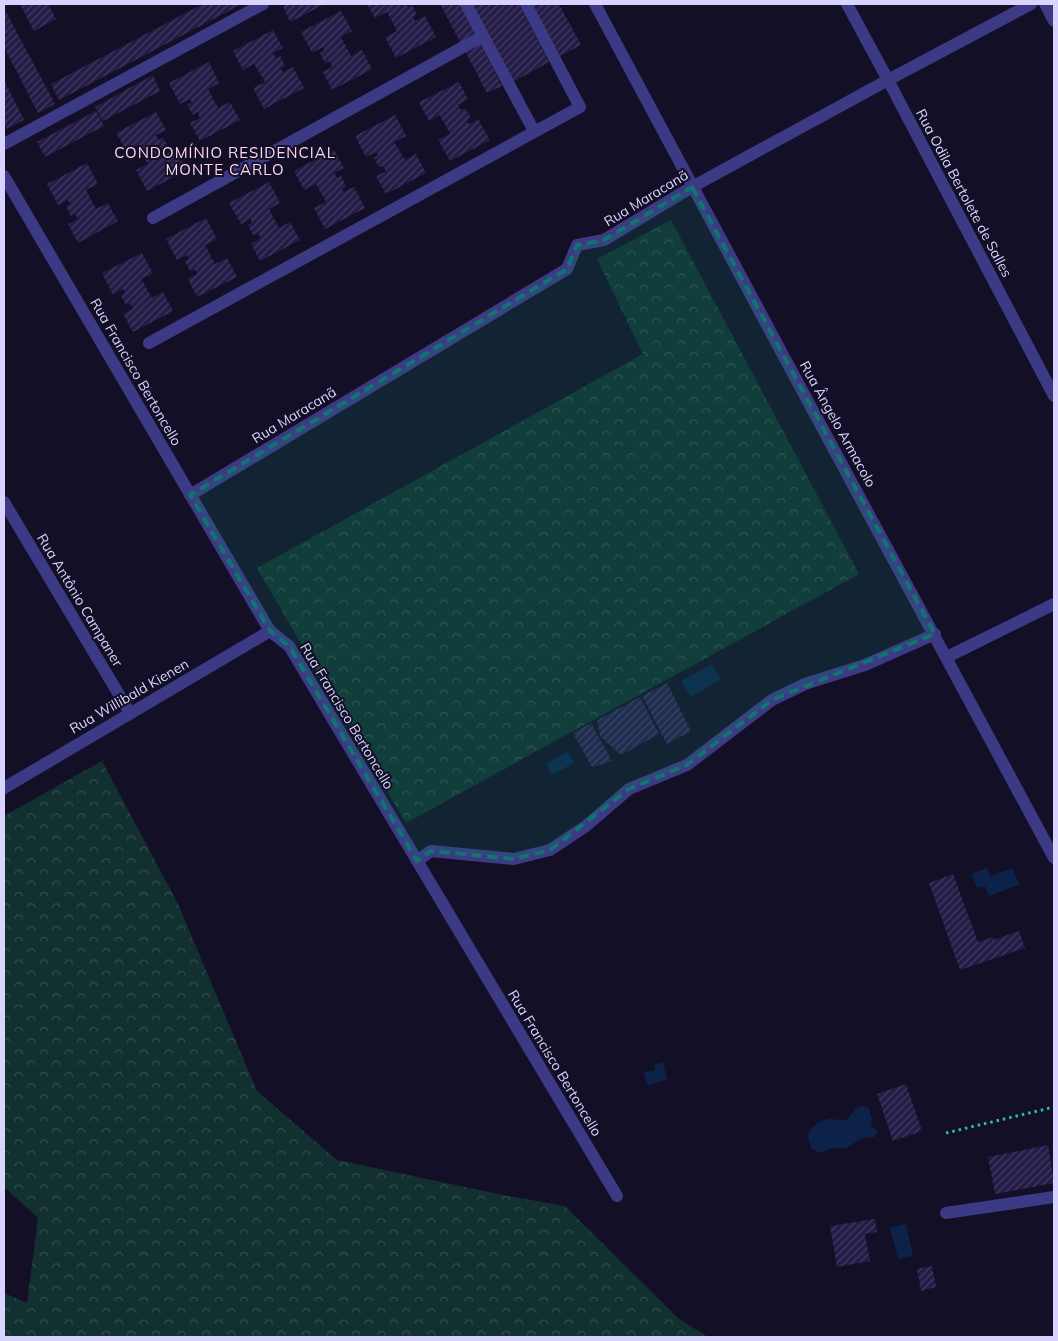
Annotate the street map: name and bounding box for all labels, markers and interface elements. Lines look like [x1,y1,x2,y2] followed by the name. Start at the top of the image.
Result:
[912,106,1016,280] street label: Rua Odila Bertolete de Salles
[114,143,336,179] district label: CONDOMÍNIO RESIDENCIAL MONTE CARLO
[600,166,692,230] street label: Rua Maracanã
[86,295,186,449] street label: Rua Francisco Bertoncello
[796,358,880,490] street label: Rua Ângelo Armacolo
[248,383,340,447] street label: Rua Maracanã
[33,530,127,671] street label: Rua Antônio Campaner
[296,640,398,792] street label: Rua Francisco Bertoncello
[66,655,192,737] street label: Rua Willibald Kienen
[504,987,606,1139] street label: Rua Francisco Bertoncello

